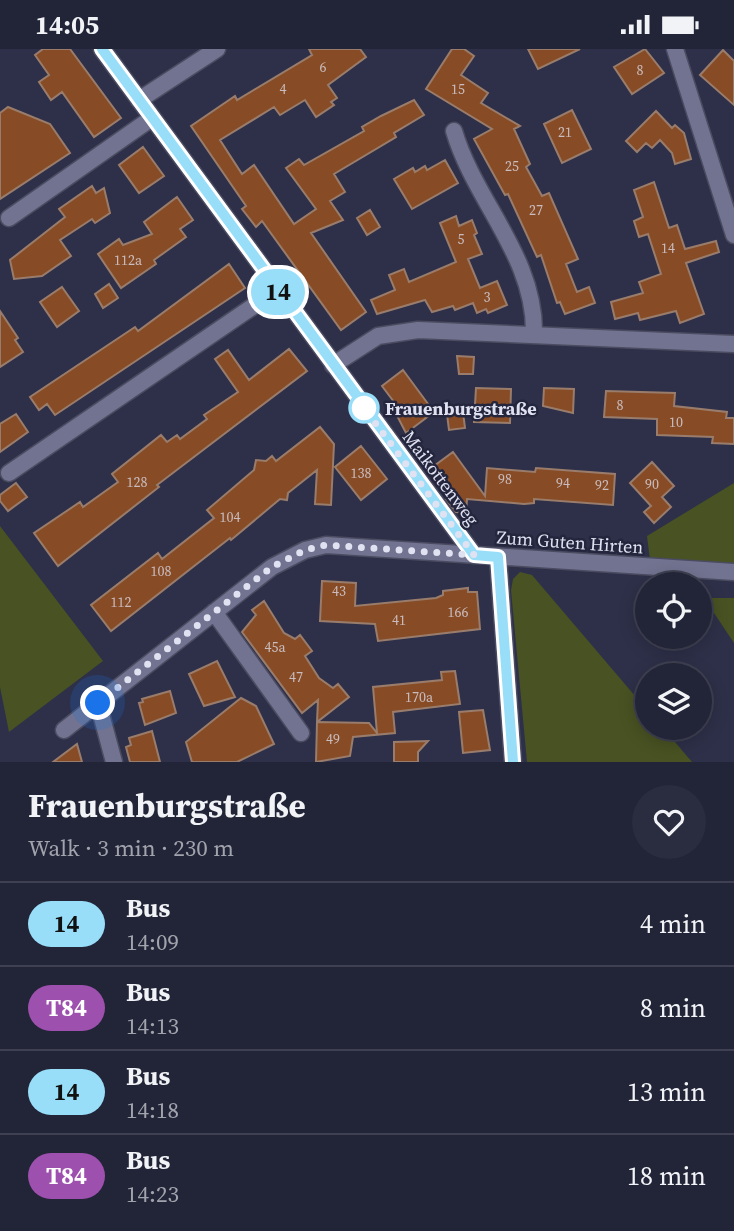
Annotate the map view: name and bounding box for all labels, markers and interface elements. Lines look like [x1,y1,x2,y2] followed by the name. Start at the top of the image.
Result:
[35,7,99,43] text: 14:05
[320,57,327,77] house number: 6
[637,60,644,80] house number: 8
[280,79,287,99] house number: 4
[451,79,465,99] house number: 15
[558,122,572,142] house number: 21
[505,156,519,176] house number: 25
[529,200,543,220] house number: 27
[458,229,465,249] house number: 5
[661,238,675,258] house number: 14
[114,250,143,270] house number: 112a
[246,269,310,315] line badge: 14
[265,275,291,308] text: 14
[484,287,491,307] house number: 3
[349,393,379,423] marker: Frauenburgstraße
[617,395,624,415] house number: 8
[385,396,537,421] place label: Frauenburgstraße
[669,412,683,432] house number: 10
[397,425,485,531] street label: Maikottenweg
[351,463,372,483] house number: 138
[498,469,512,489] house number: 98
[127,472,148,492] house number: 128
[556,473,570,493] house number: 94
[645,474,659,494] house number: 90
[595,475,609,495] house number: 92
[220,507,241,527] house number: 104
[496,524,644,560] street label: Zum Guten Hirten
[151,561,172,581] house number: 108
[635,572,712,740] map controls
[635,572,712,649] button: locate
[332,581,346,601] house number: 43
[111,592,132,612] house number: 112
[448,602,469,622] house number: 166
[392,610,406,630] house number: 41
[264,637,286,657] house number: 45a
[635,663,712,740] button: layers
[289,667,303,687] house number: 47
[80,685,115,720] your location
[405,687,434,707] house number: 170a
[326,729,340,749] house number: 49
[28,783,306,828] text: Frauenburgstraße
[632,785,706,859] button: heart
[28,832,234,864] text: Walk · 3 min · 230 m
[126,890,170,926] text: Bus
[640,906,706,942] text: 4 min
[53,907,80,940] text: 14
[126,926,179,958] text: 14:09
[126,974,170,1010] text: Bus
[640,990,706,1026] text: 8 min
[46,991,87,1024] text: T84
[126,1010,179,1042] text: 14:13
[126,1058,170,1094] text: Bus
[627,1074,706,1110] text: 13 min
[53,1075,80,1108] text: 14
[126,1094,179,1126] text: 14:18
[126,1142,170,1178] text: Bus
[627,1158,706,1194] text: 18 min
[46,1159,87,1192] text: T84
[126,1178,179,1210] text: 14:23

